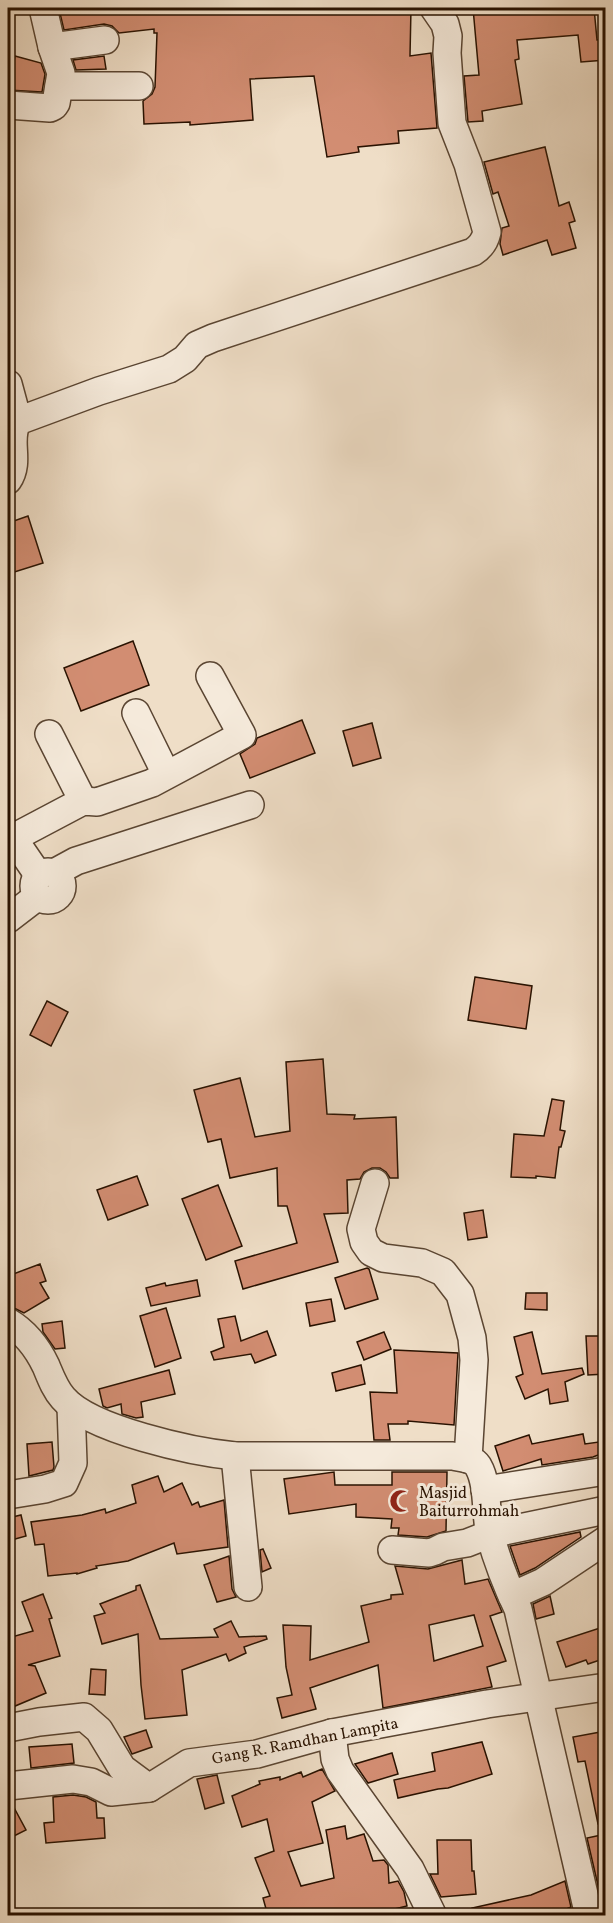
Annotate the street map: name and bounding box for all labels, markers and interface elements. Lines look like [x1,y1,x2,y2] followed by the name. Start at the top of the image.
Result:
[419,1483,519,1523] place label: Masjid Baiturrohmah
[388,1488,414,1514] mosque icon: Masjid Baiturrohmah
[210,1713,401,1771] street label: Gang R. Ramdhan Lampita

